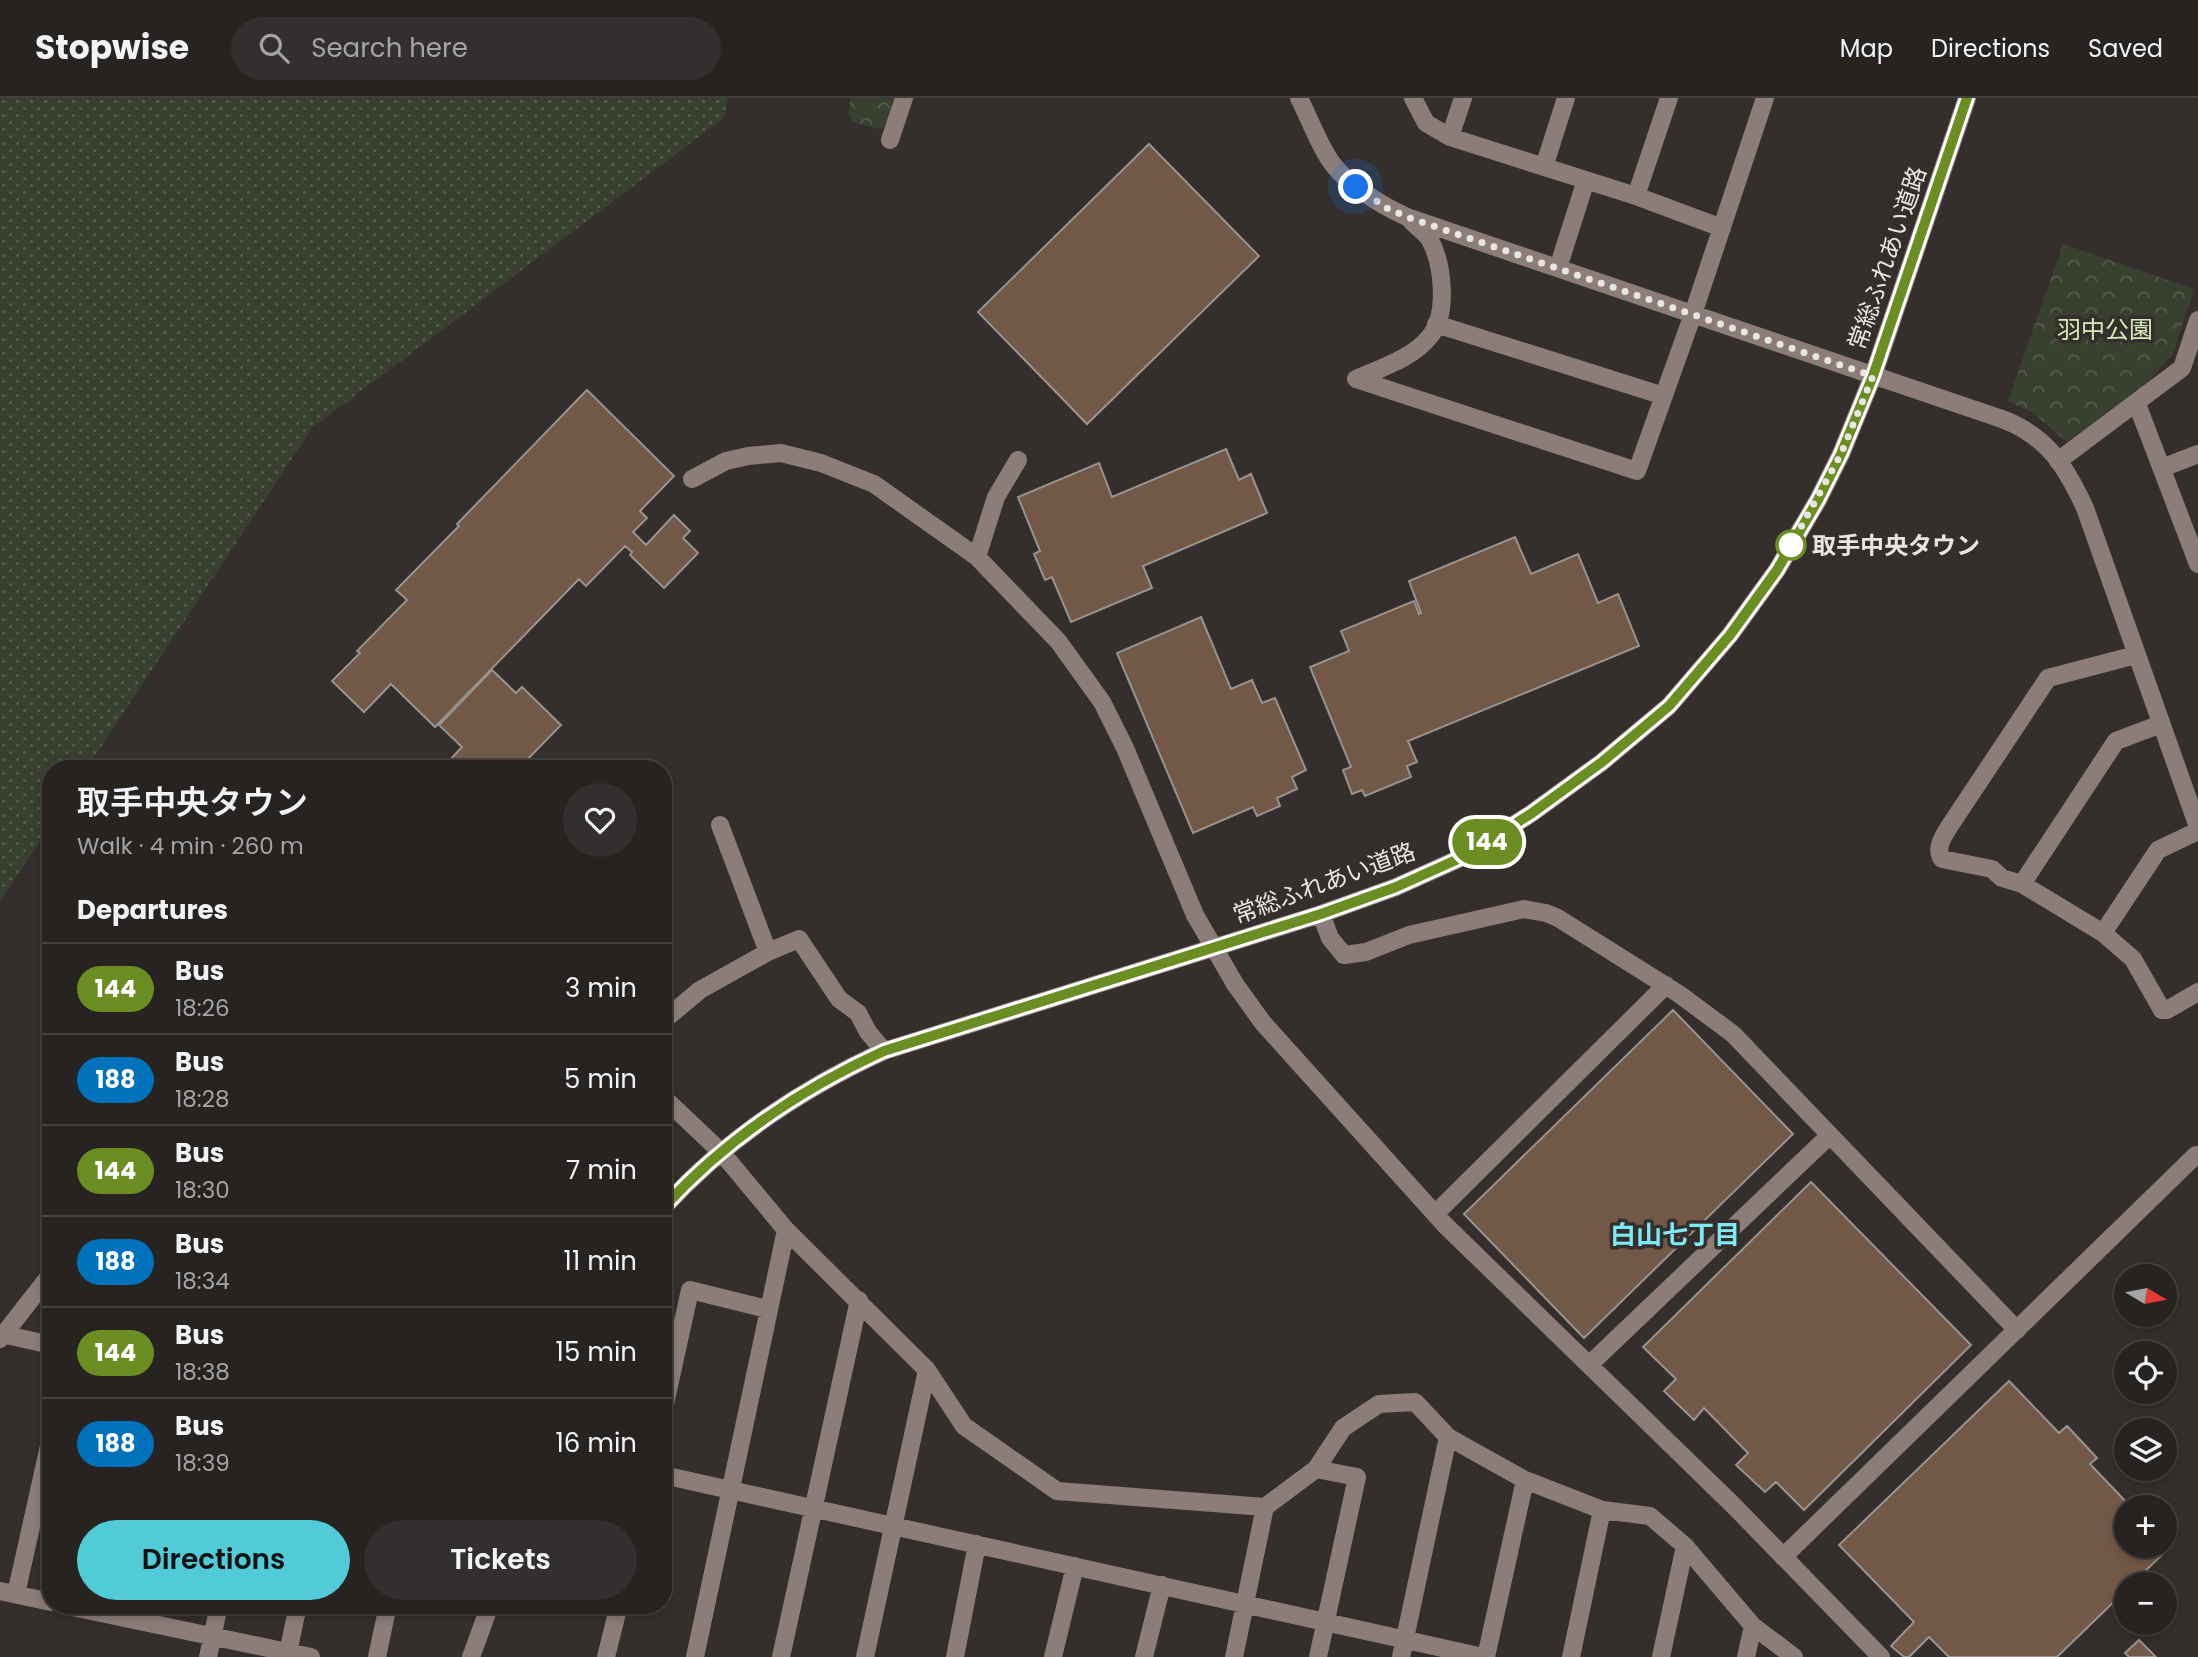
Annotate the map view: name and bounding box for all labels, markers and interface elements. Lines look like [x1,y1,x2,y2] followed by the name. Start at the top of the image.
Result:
[231,17,721,80] search box
[35,24,189,71] text: Stopwise
[255,29,293,67] icon: search
[311,30,468,66] text: Search here
[1840,32,1893,65] text: Map
[1931,32,2050,65] text: Directions
[2088,32,2163,65] text: Saved
[1840,162,1934,354] street label: 常総ふれあい道路
[1338,169,1373,204] your location
[2057,313,2153,346] park label: 羽中公園
[1812,529,1980,562] place label: 取手中央タウン
[1776,530,1806,560] marker: 取手中央タウン
[77,779,308,826] text: 取手中央タウン
[563,783,637,857] button: heart
[1447,819,1527,865] line badge: 144
[1466,825,1508,858] text: 144
[77,830,304,862] text: Walk · 4 min · 260 m
[1228,835,1420,931] street label: 常総ふれあい道路
[77,892,228,928] text: Departures
[175,953,224,989] text: Bus
[565,970,637,1006] text: 3 min
[95,972,136,1005] text: 144
[175,992,230,1024] text: 18:26
[175,1044,224,1080] text: Bus
[564,1061,637,1097] text: 5 min
[95,1063,136,1096] text: 188
[175,1083,230,1115] text: 18:28
[175,1135,224,1171] text: Bus
[566,1152,637,1188] text: 7 min
[95,1154,136,1187] text: 144
[175,1174,230,1206] text: 18:30
[1610,1217,1740,1253] district label: 白山七丁目
[175,1226,224,1262] text: Bus
[564,1243,637,1279] text: 11 min
[95,1245,136,1278] text: 188
[2114,1264,2177,1326] north arrow
[2114,1264,2177,1635] map controls
[175,1265,230,1297] text: 18:34
[175,1317,224,1353] text: Bus
[556,1334,637,1370] text: 15 min
[95,1336,136,1369] text: 144
[2114,1341,2177,1404] button: locate
[175,1356,230,1388] text: 18:38
[175,1408,224,1444] text: Bus
[2114,1418,2177,1481] button: layers
[555,1425,637,1461] text: 16 min
[95,1427,136,1460] text: 188
[175,1447,230,1479] text: 18:39
[2114,1495,2177,1558] button: +
[77,1520,350,1600] button: Directions
[364,1520,637,1600] button: Tickets
[2114,1572,2177,1635] button: −

